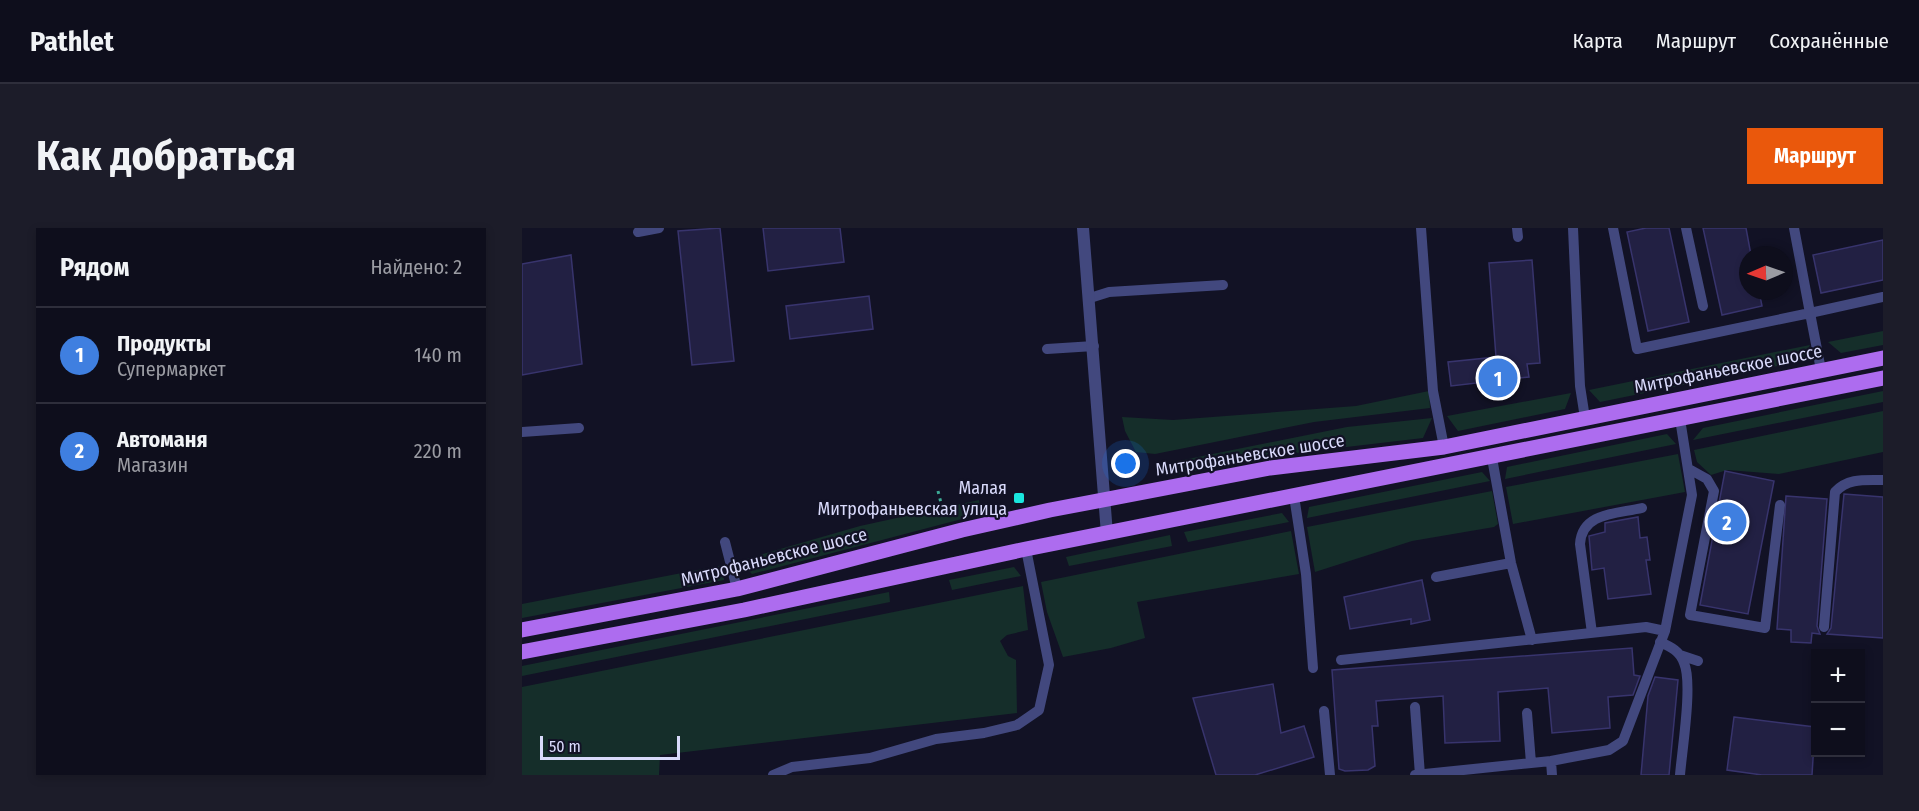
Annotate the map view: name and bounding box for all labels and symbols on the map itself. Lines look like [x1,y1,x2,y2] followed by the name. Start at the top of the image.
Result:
[1739,246,1793,300] north arrow
[1632,340,1824,398] street label: Митрофаньевское шоссе
[1478,356,1518,400] pin: 1
[1154,429,1346,481] street label: Митрофаньевское шоссе
[1111,449,1140,478] your location
[818,477,1007,520] place label: Малая Митрофаньевская улица
[1012,491,1026,505] marker: Малая Митрофаньевская улица
[1708,500,1746,544] pin: 2
[679,523,869,591] street label: Митрофаньевское шоссе
[540,733,680,760] scale bar

